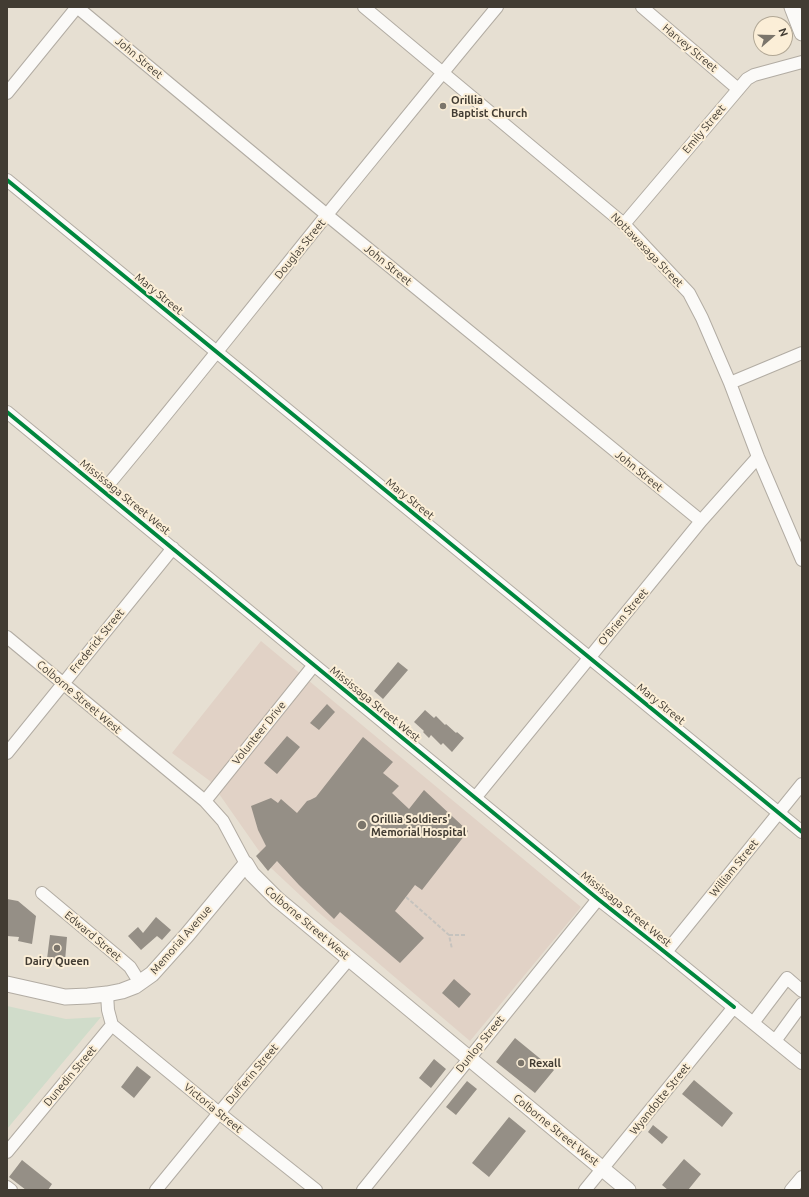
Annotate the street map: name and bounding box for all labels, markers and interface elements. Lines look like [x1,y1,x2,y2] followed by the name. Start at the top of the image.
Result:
[753,16,793,56] north arrow
[660,21,720,75] street label: Harvey Street
[776,26,790,38] text: N
[113,34,165,82] street label: John Street
[451,93,527,119] place label: Orillia Baptist Church
[438,101,448,111] marker: Orillia Baptist Church
[680,102,728,156] street label: Emily Street
[608,210,686,290] street label: Nottawasaga Street
[272,216,328,282] street label: Douglas Street
[361,242,415,288] street label: John Street
[132,271,186,317] street label: Mary Street
[612,448,666,494] street label: John Street
[77,456,173,538] street label: Mississaga Street West
[383,476,437,522] street label: Mary Street
[595,586,651,648] street label: O'Brien Street
[67,606,127,676] street label: Frederick Street
[34,658,124,736] street label: Colborne Street West
[327,663,423,745] street label: Mississaga Street West
[634,681,688,727] street label: Mary Street
[229,699,289,767] street label: Volunteer Drive
[371,812,466,838] place label: Orillia Soldiers' Memorial Hospital
[356,819,368,831] marker: Orillia Soldiers' Memorial Hospital
[707,837,761,899] street label: William Street
[578,868,674,950] street label: Mississaga Street West
[262,884,352,962] street label: Colborne Street West
[148,903,214,977] street label: Memorial Avenue
[62,908,124,964] street label: Edward Street
[52,943,62,953] marker: Dairy Queen
[25,954,89,968] place label: Dairy Queen
[453,1013,507,1075] street label: Dunlop Street
[223,1041,281,1107] street label: Dufferin Street
[41,1043,99,1109] street label: Dunedin Street
[529,1056,561,1070] place label: Rexall
[516,1058,526,1068] marker: Rexall
[627,1061,693,1137] street label: Wyandotte Street
[181,1080,245,1136] street label: Victoria Street
[511,1091,601,1169] street label: Colborne Street West

